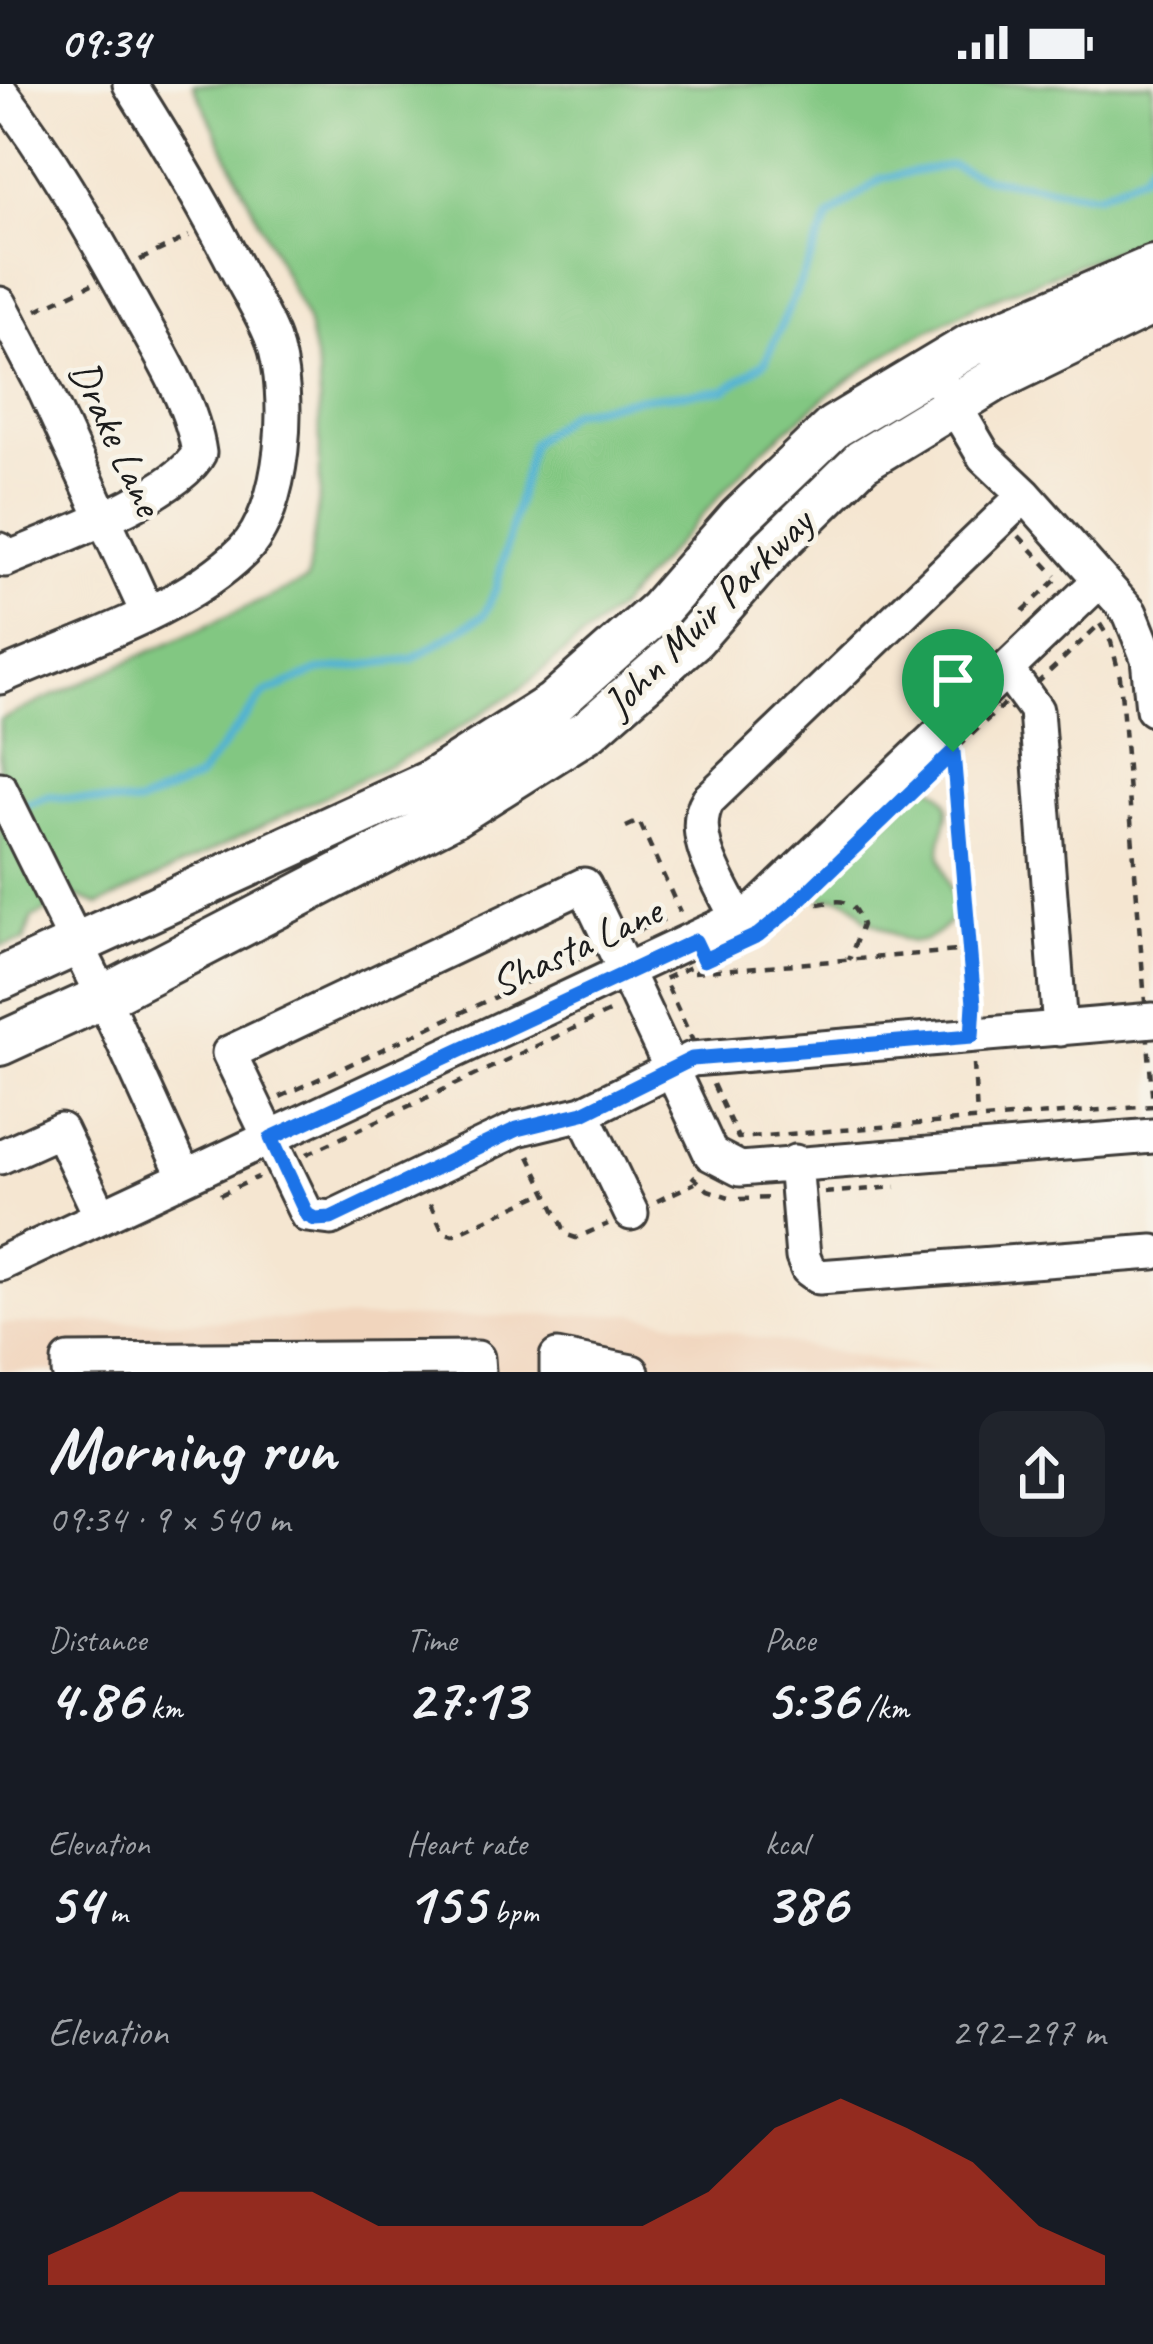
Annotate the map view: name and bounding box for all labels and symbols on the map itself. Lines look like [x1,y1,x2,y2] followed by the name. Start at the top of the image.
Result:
[57,352,176,527] street label: Drake Lane
[591,494,827,730] street label: John Muir Parkway
[902,629,1004,752] pin
[482,883,673,1009] street label: Shasta Lane

